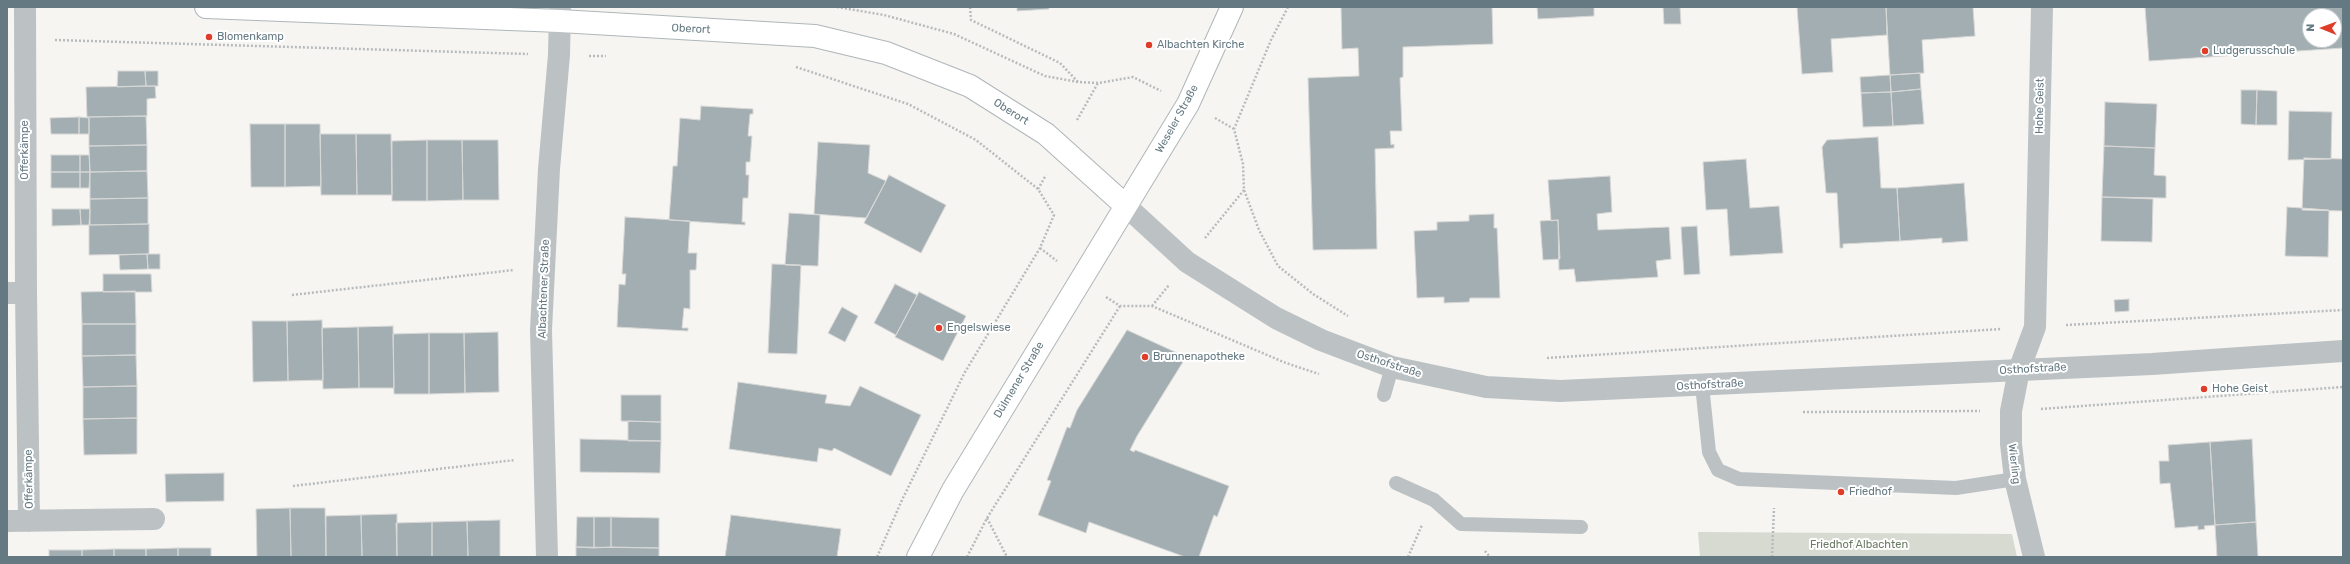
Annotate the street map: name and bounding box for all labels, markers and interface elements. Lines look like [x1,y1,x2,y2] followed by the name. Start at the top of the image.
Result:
[2302,8,2342,48] north arrow
[671,21,711,37] street label: Oberort
[2304,24,2317,32] text: N
[217,30,284,44] place label: Blomenkamp
[204,32,214,42] marker: Blomenkamp
[1157,38,1244,52] place label: Albachten Kirche
[1144,40,1154,50] marker: Albachten Kirche
[2213,44,2295,58] place label: Ludgerusschule
[2200,46,2210,56] marker: Ludgerusschule
[2033,78,2047,134] street label: Hohe Geist
[1153,82,1201,156] street label: Weseler Straße
[991,96,1031,128] street label: Oberort
[18,120,32,180] street label: Offerkämpe
[536,239,552,339] street label: Albachtener Straße
[947,321,1011,335] place label: Engelswiese
[934,323,944,333] marker: Engelswiese
[991,340,1047,420] street label: Dülmener Straße
[1355,347,1423,381] street label: Osthofstraße
[1153,350,1245,364] place label: Brunnenapotheke
[1140,352,1150,362] marker: Brunnenapotheke
[1999,361,2067,377] street label: Osthofstraße
[1676,377,1744,393] street label: Osthofstraße
[2212,382,2268,396] place label: Hohe Geist
[2199,384,2209,394] marker: Hohe Geist
[2005,443,2023,485] street label: Wierling
[22,449,36,509] street label: Offerkämpe
[1849,485,1892,499] place label: Friedhof
[1836,487,1846,497] marker: Friedhof
[1810,538,1908,552] park label: Friedhof Albachten

